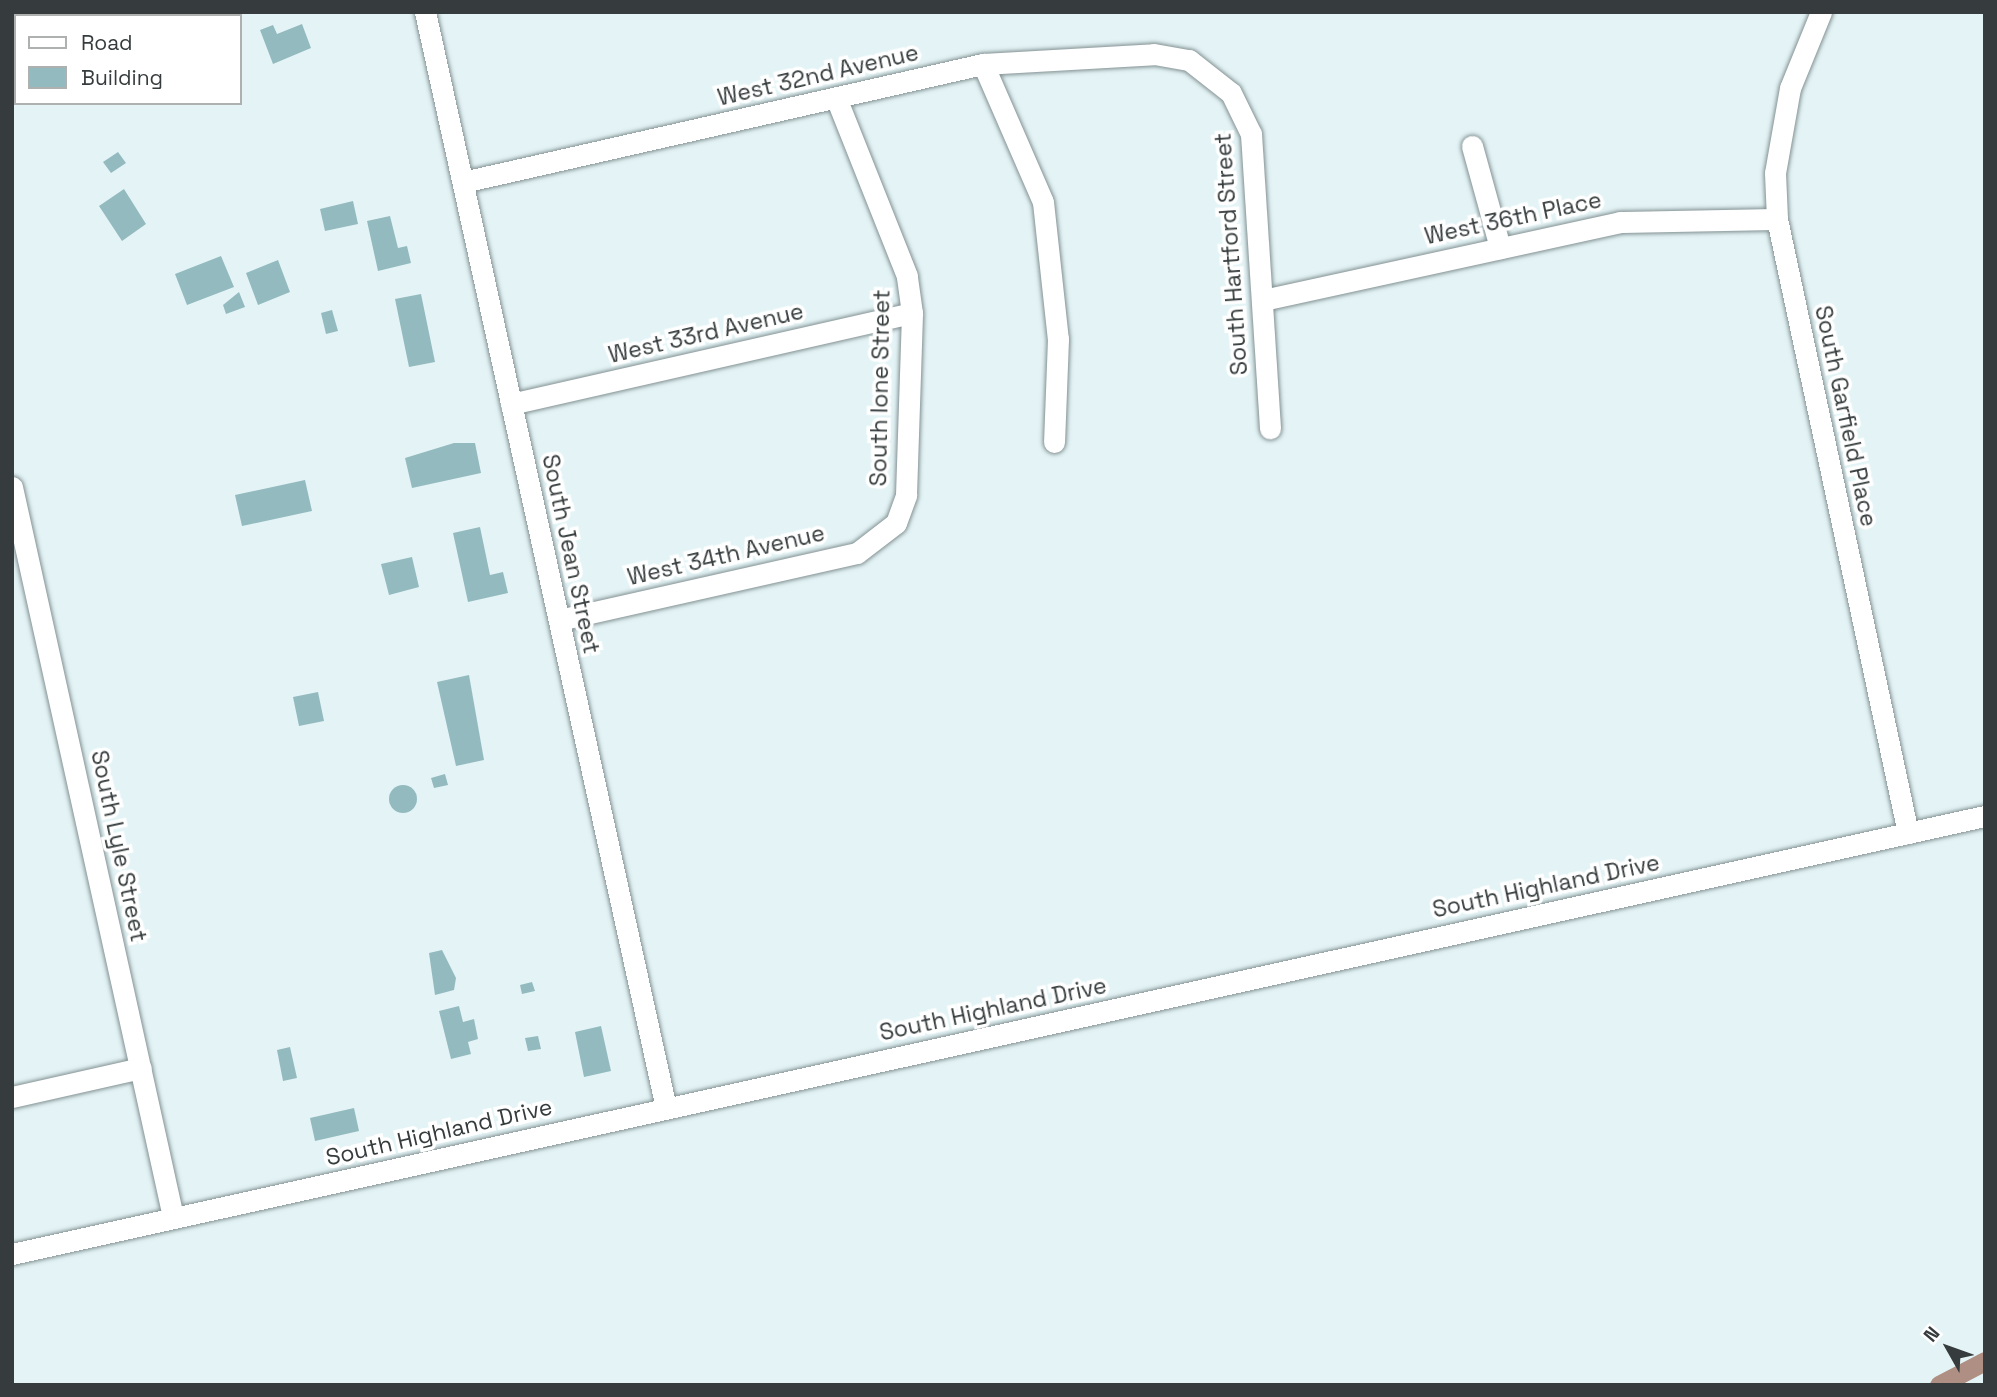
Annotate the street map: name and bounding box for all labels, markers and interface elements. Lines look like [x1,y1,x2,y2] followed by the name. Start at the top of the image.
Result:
[14,14,242,105] legend
[81,29,133,56] text: Road
[715,38,921,112] street label: West 32nd Avenue
[81,64,163,91] text: Building
[1209,132,1253,376] street label: South Hartford Street
[1422,186,1604,250] street label: West 36th Place
[864,289,896,487] street label: South Ione Street
[606,297,806,369] street label: West 33rd Avenue
[1809,303,1883,529] street label: South Garfield Place
[536,452,606,656] street label: South Jean Street
[625,519,827,591] street label: West 34th Avenue
[85,748,153,944] street label: South Lyle Street
[1430,848,1662,924] street label: South Highland Drive
[877,971,1109,1047] street label: South Highland Drive
[323,1093,555,1171] street label: South Highland Drive
[1913,1313,1983,1383] north arrow
[1918,1321,1945,1347] text: N

